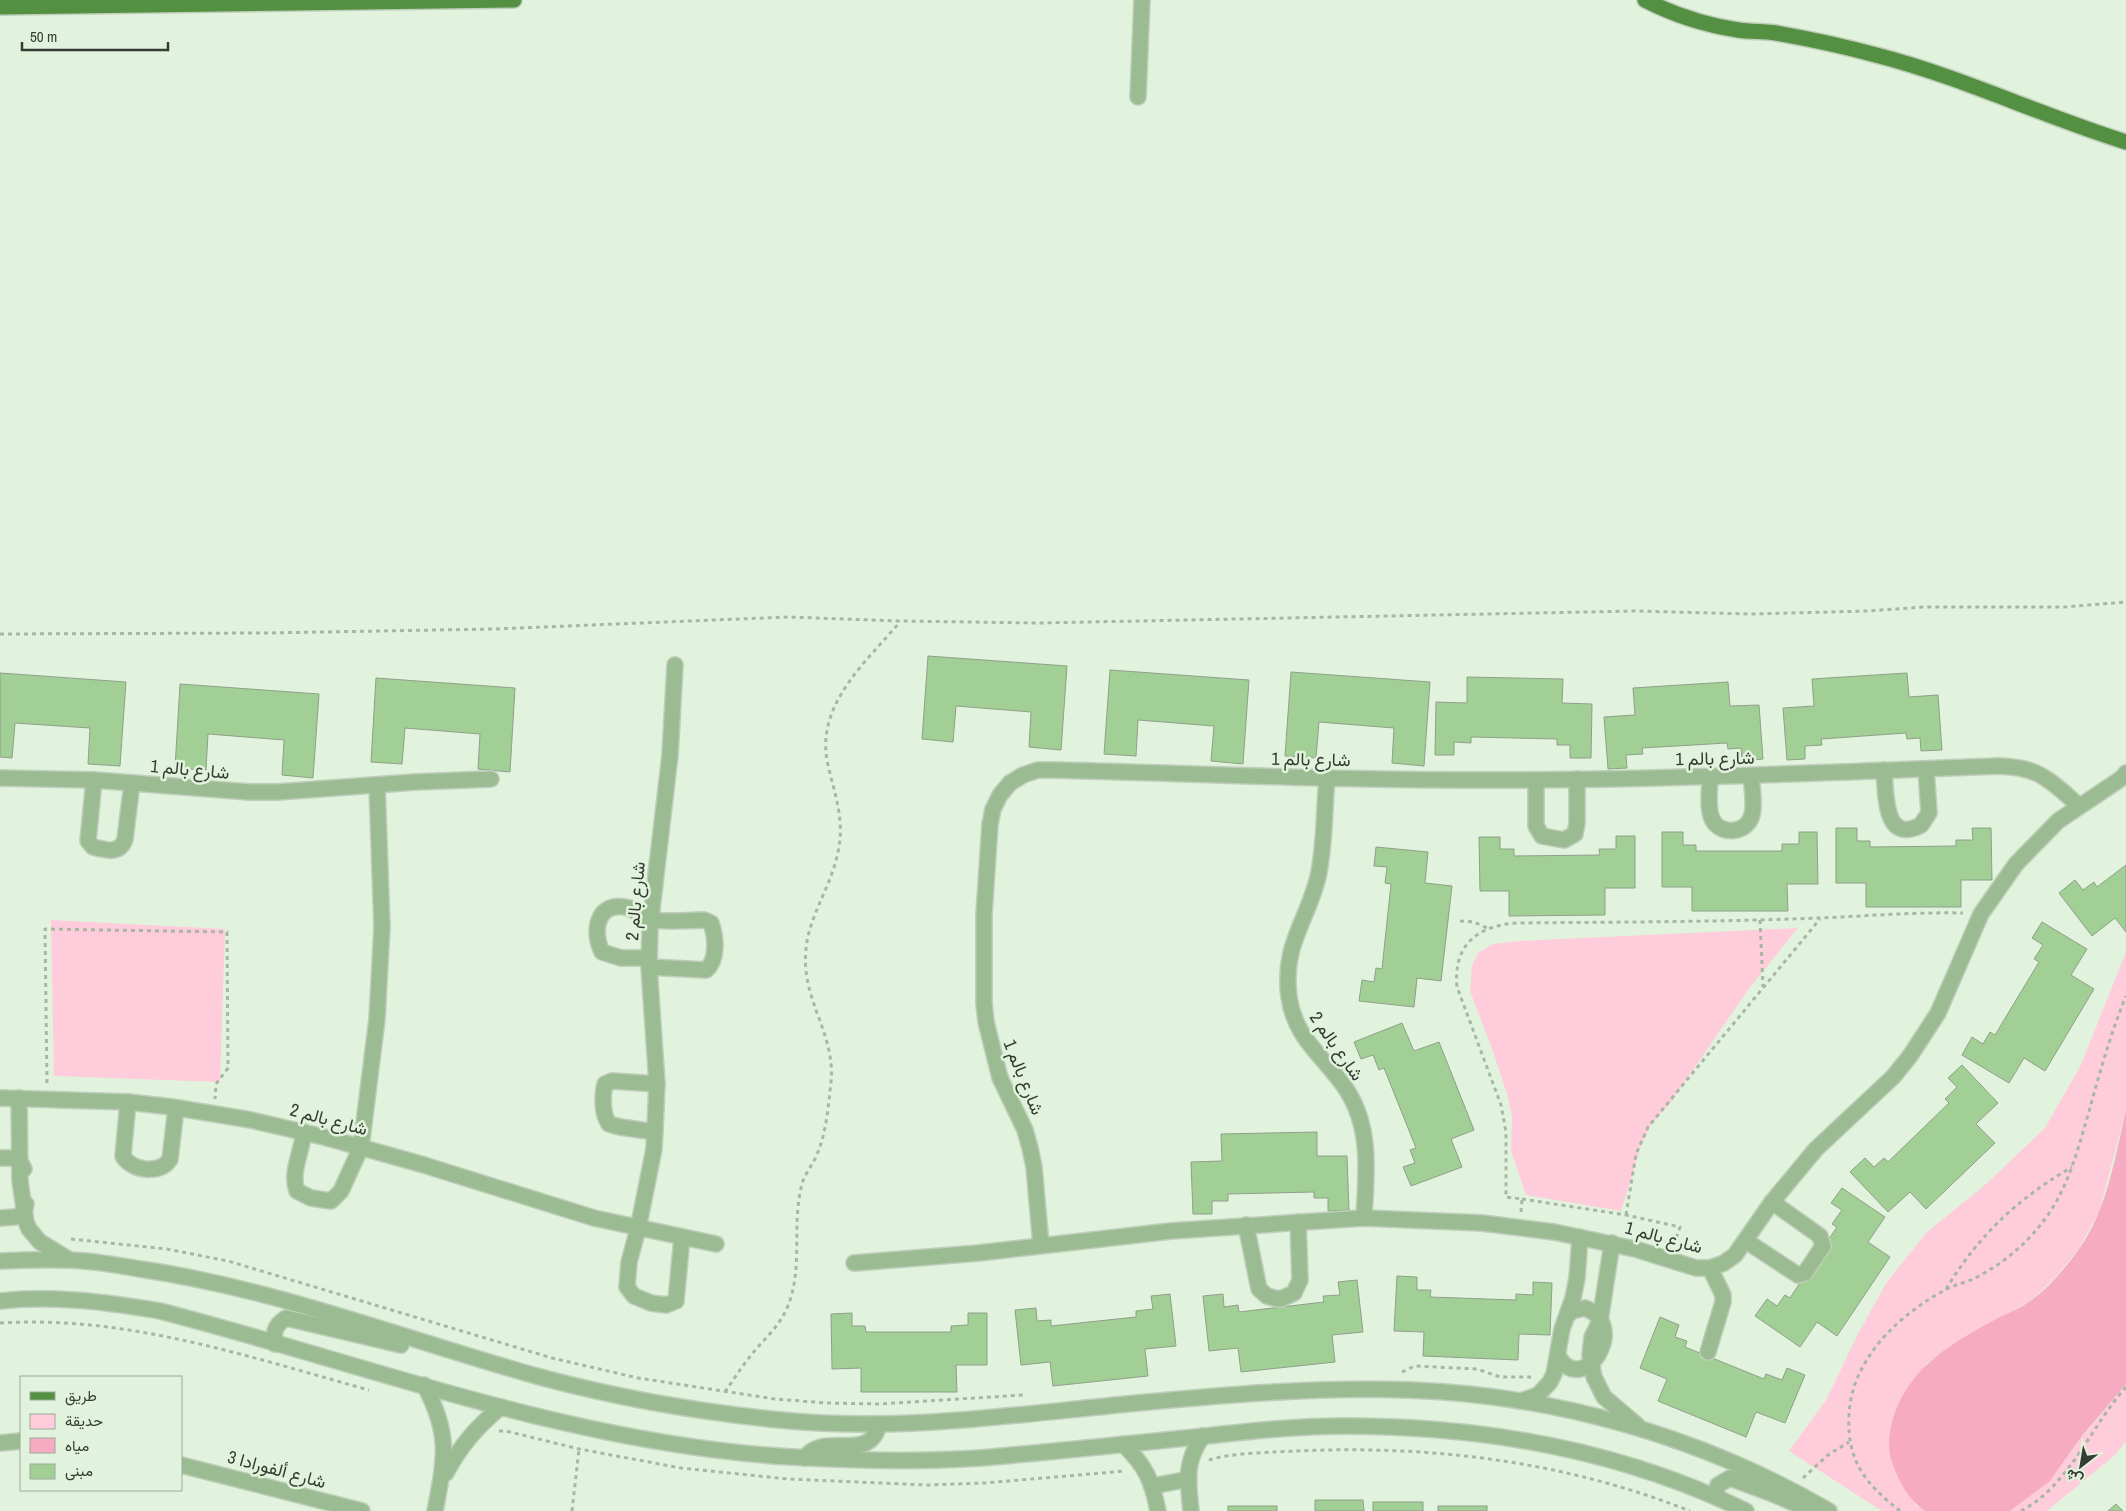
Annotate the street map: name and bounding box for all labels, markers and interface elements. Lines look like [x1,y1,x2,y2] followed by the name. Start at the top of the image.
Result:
[22,20,169,52] scale bar
[30,26,57,47] text: 50 m
[1675,745,1755,771] street label: شارع بالم 1
[1271,746,1351,772] street label: شارع بالم 1
[149,753,231,785] street label: شارع بالم 1
[619,860,651,942] street label: شارع بالم 2
[1304,1006,1370,1086] street label: شارع بالم 2
[998,1036,1050,1118] street label: شارع بالم 1
[287,1097,371,1141] street label: شارع بالم 2
[1622,1215,1706,1259] street label: شارع بالم 1
[20,1376,182,1491] legend
[65,1385,97,1406] text: طريق
[65,1410,103,1431] text: حديقة
[65,1435,89,1456] text: مياه
[2056,1441,2106,1491] north arrow
[225,1444,329,1494] street label: شارع ألفورادا 3
[65,1460,93,1481] text: مبنى
[2062,1465,2086,1489] text: ش

